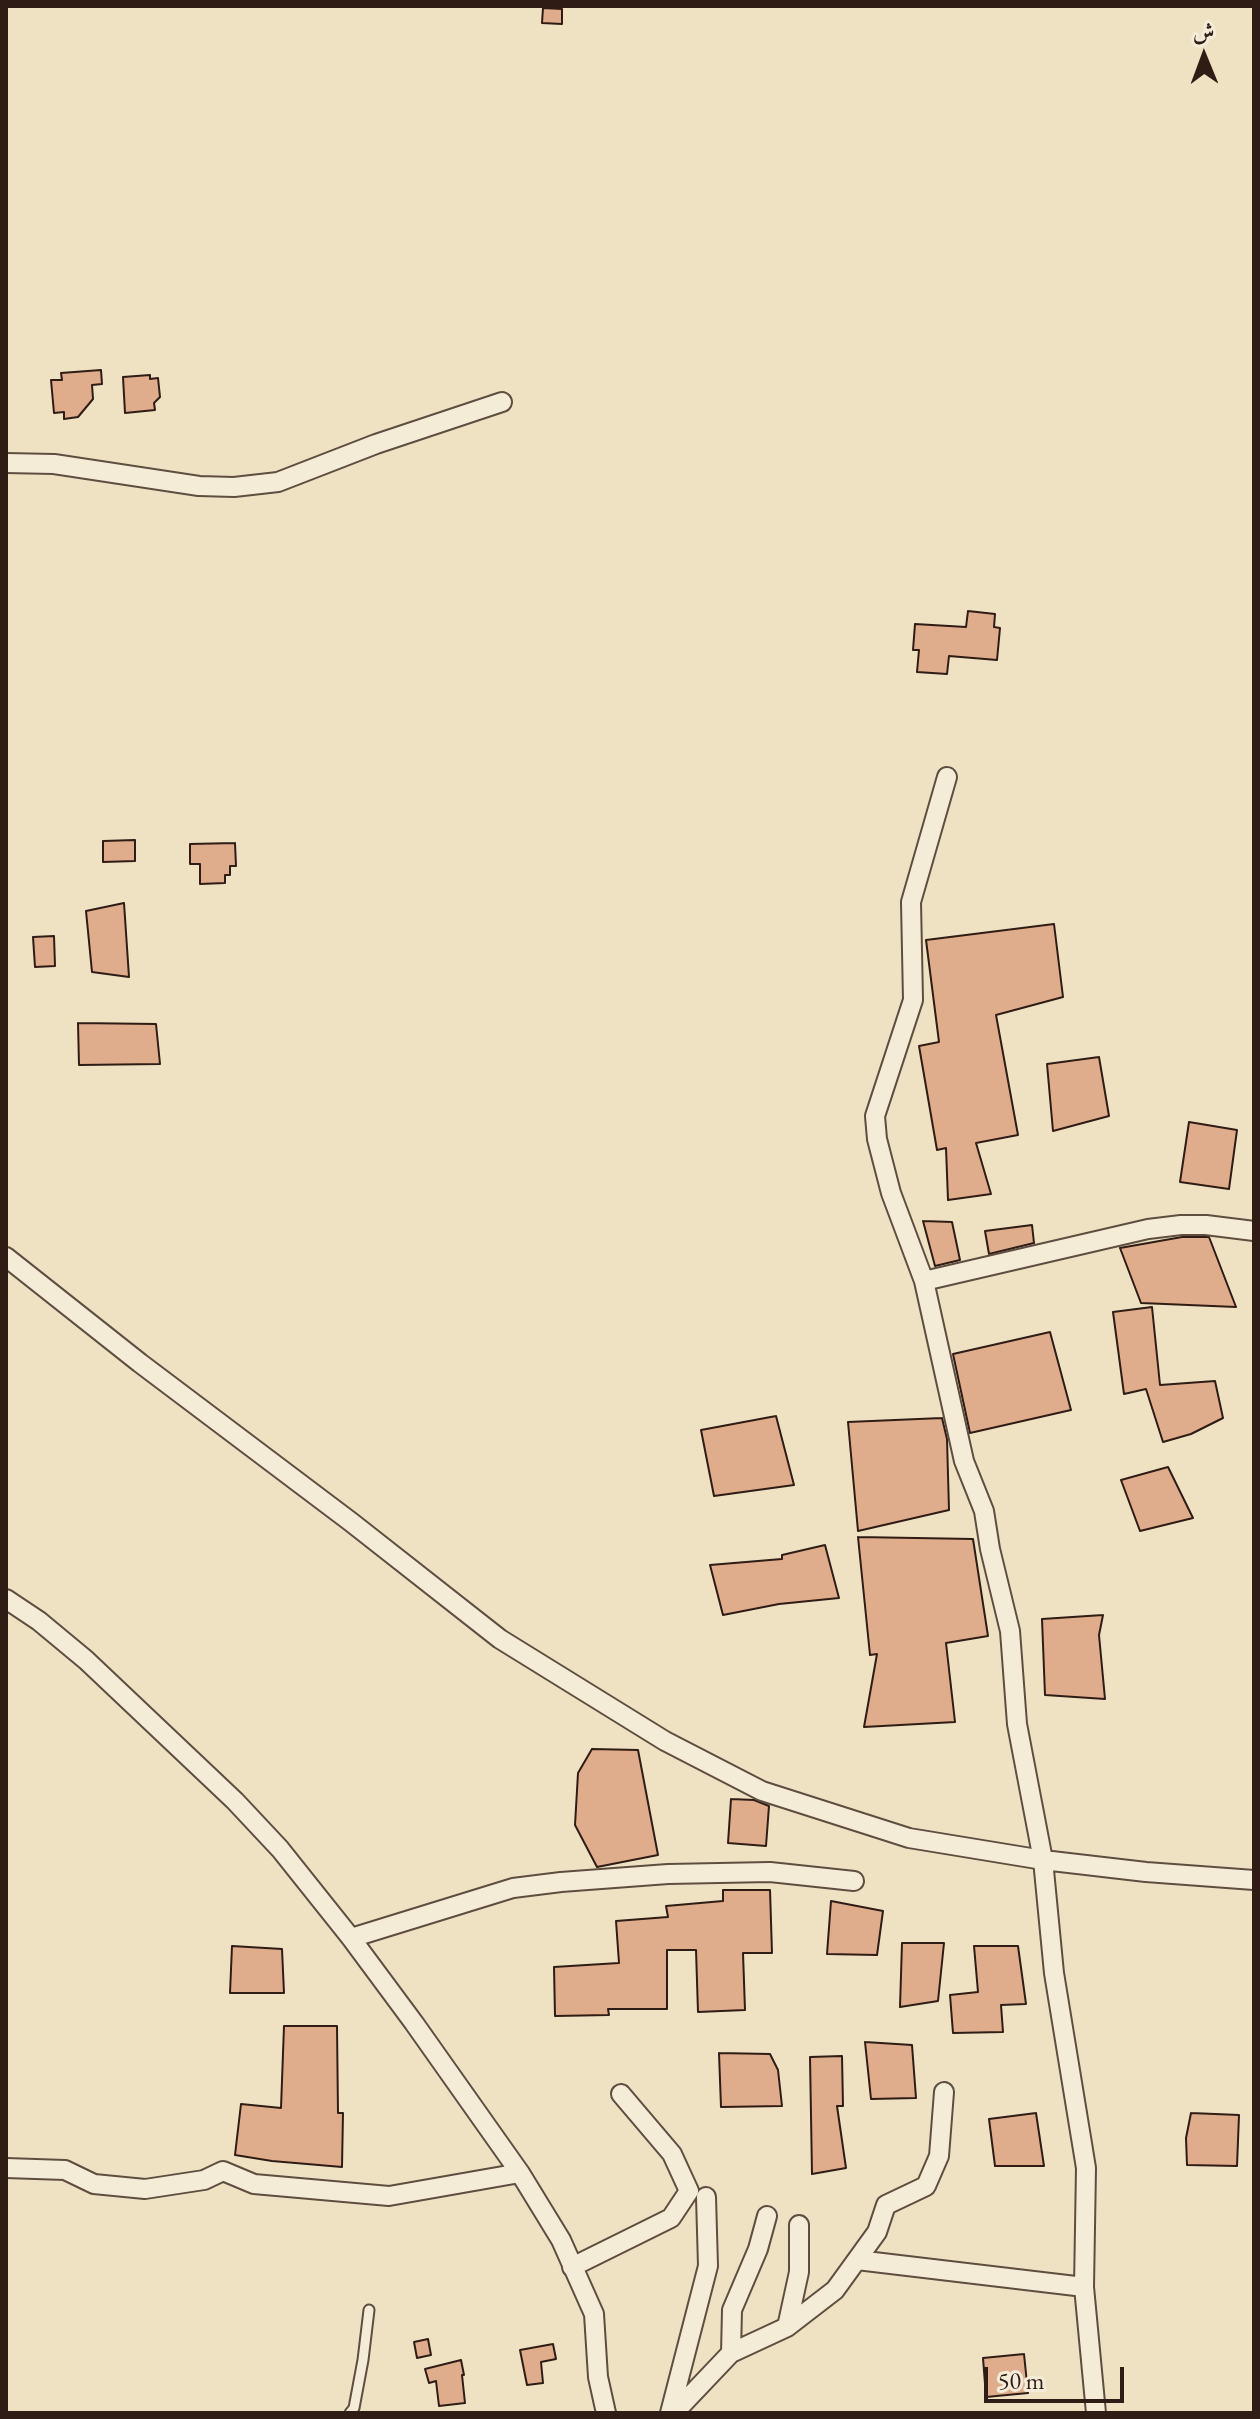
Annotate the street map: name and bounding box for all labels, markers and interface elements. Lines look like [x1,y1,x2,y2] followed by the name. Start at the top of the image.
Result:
[1164,16,1244,96] north arrow
[1192,17,1215,46] text: ش
[988,2351,1128,2401] scale bar
[998,2365,1045,2396] text: 50 m

